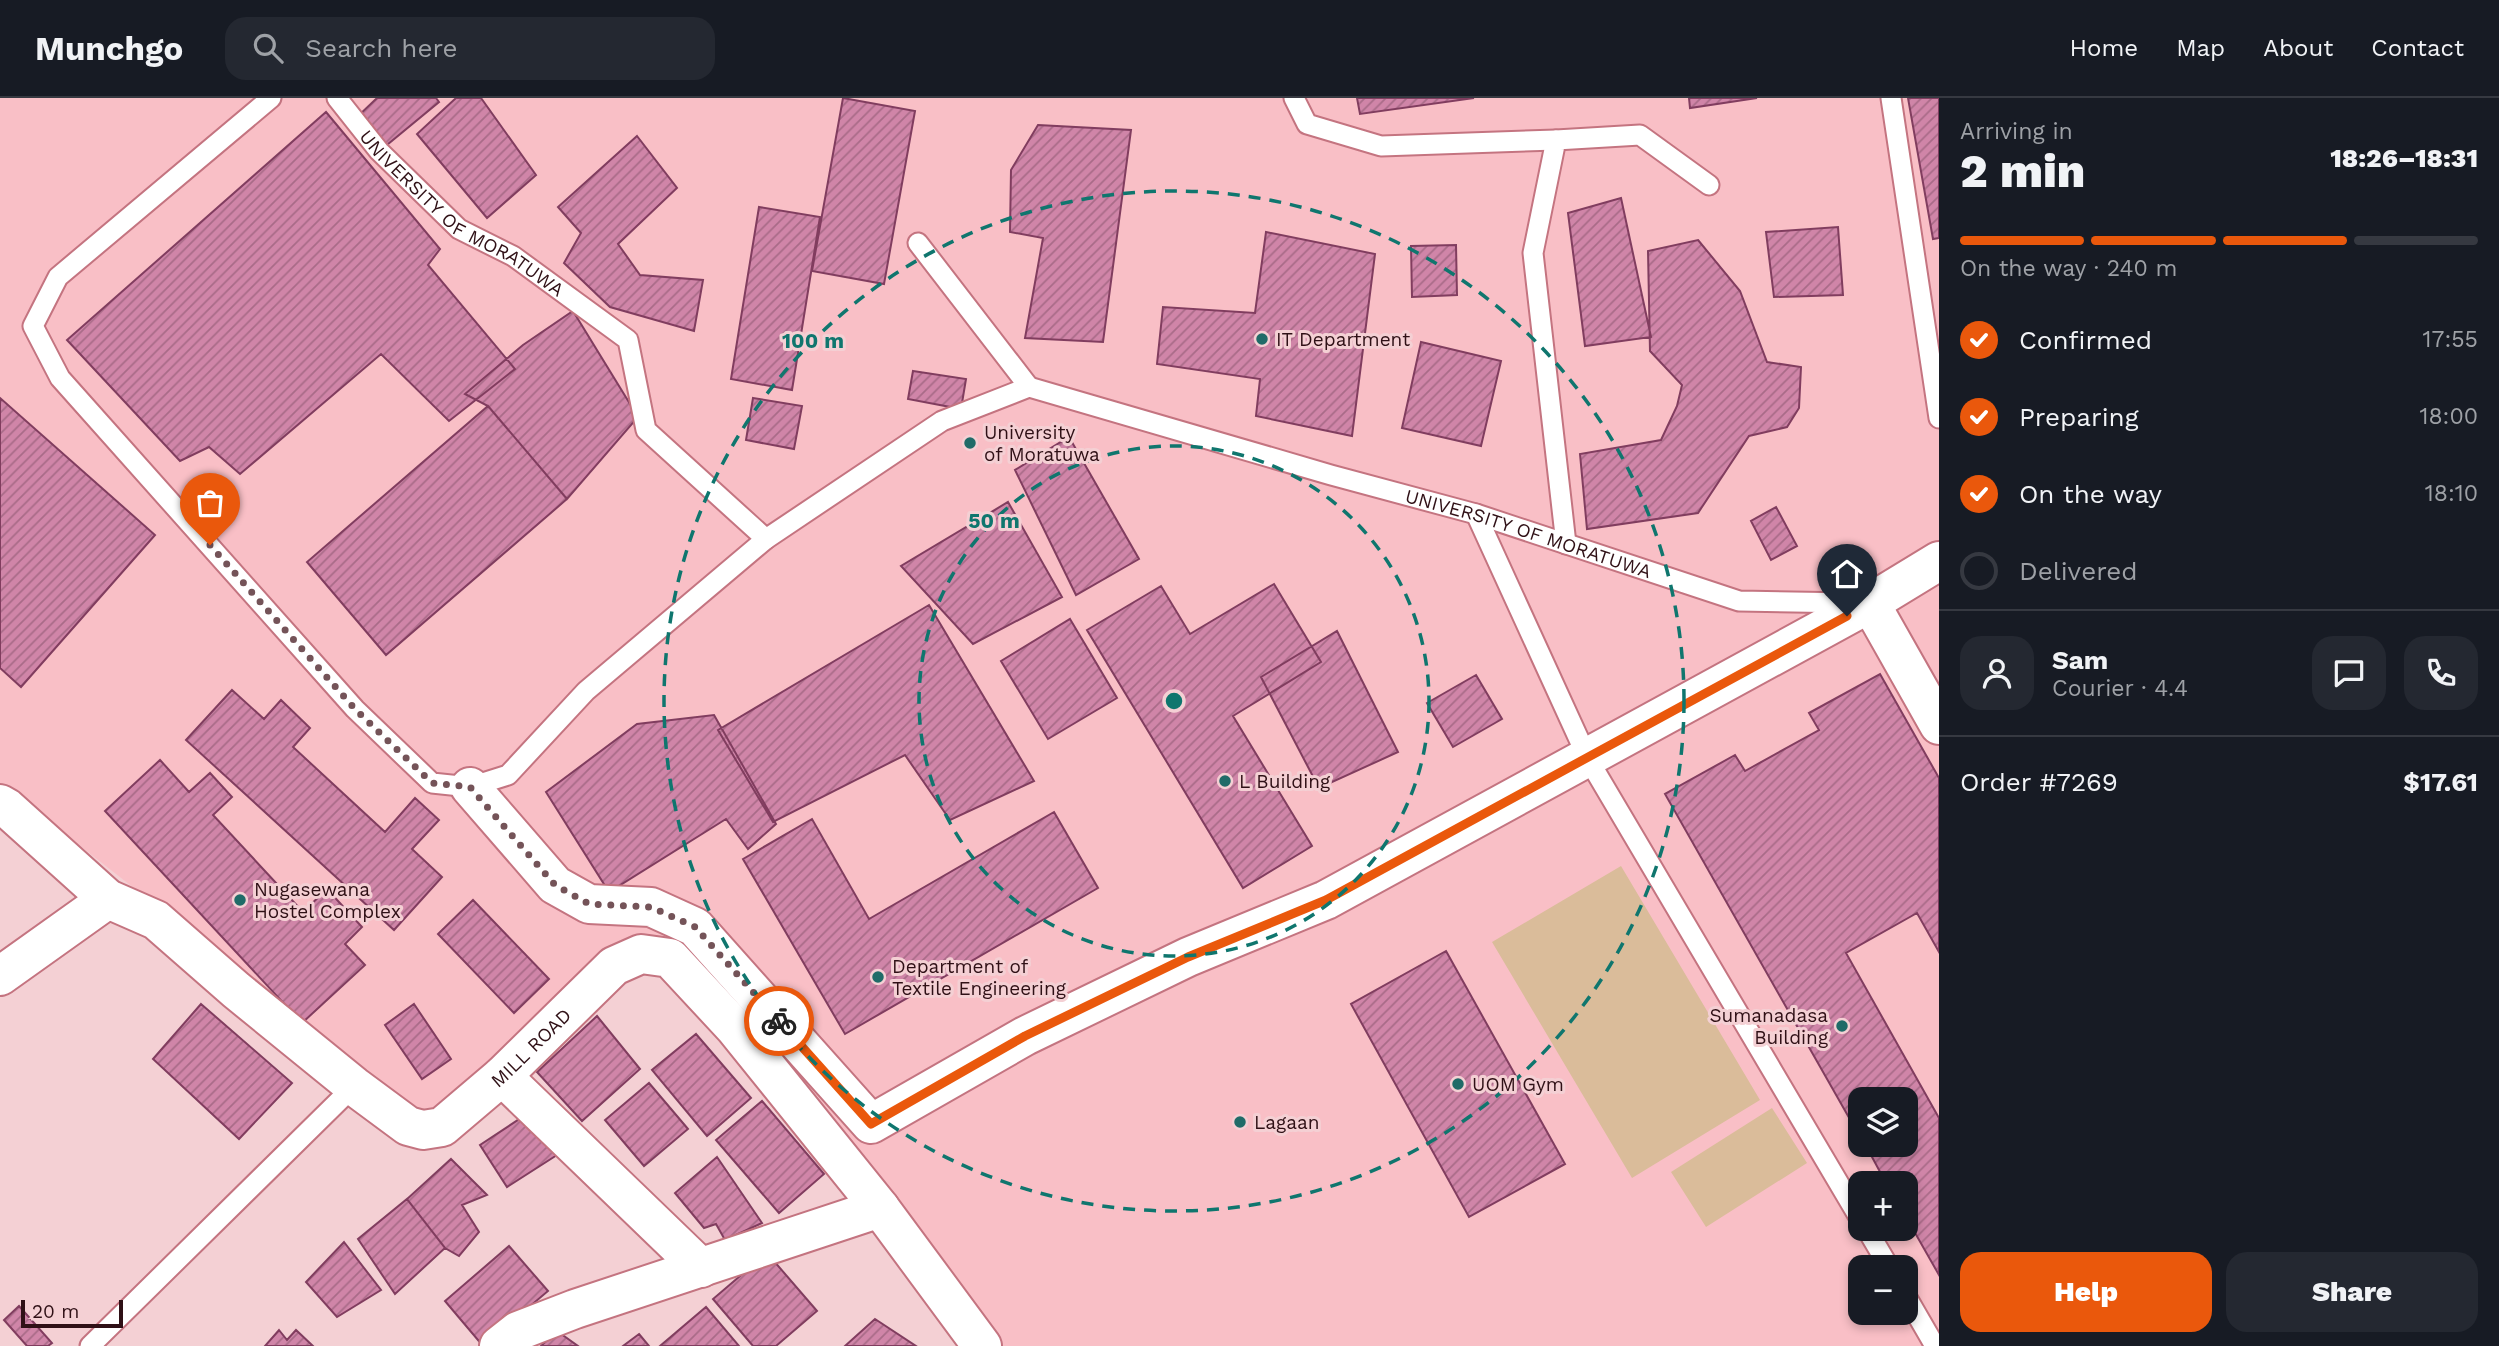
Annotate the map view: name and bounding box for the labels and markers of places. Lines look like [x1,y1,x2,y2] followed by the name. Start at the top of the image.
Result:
[1276,328,1410,351] place label: IT Department
[1254,331,1270,347] marker: IT Department
[984,421,1100,466] place label: University of Moratuwa
[962,435,978,451] marker: University of Moratuwa
[180,473,240,545] pin
[1817,544,1877,616] pin
[1162,689,1186,713] centre of rings
[1239,770,1331,793] place label: L Building
[1217,773,1233,789] marker: L Building
[254,878,401,923] place label: Nugasewana Hostel Complex
[232,892,248,908] marker: Nugasewana Hostel Complex
[892,955,1067,1000] place label: Department of Textile Engineering
[870,969,886,985] marker: Department of Textile Engineering
[1709,1004,1829,1049] place label: Sumanadasa Building
[1834,1018,1850,1034] marker: Sumanadasa Building
[1472,1073,1564,1096] place label: UOM Gym
[1450,1076,1466,1092] marker: UOM Gym
[1254,1111,1320,1134] place label: Lagaan
[1232,1114,1248,1130] marker: Lagaan

